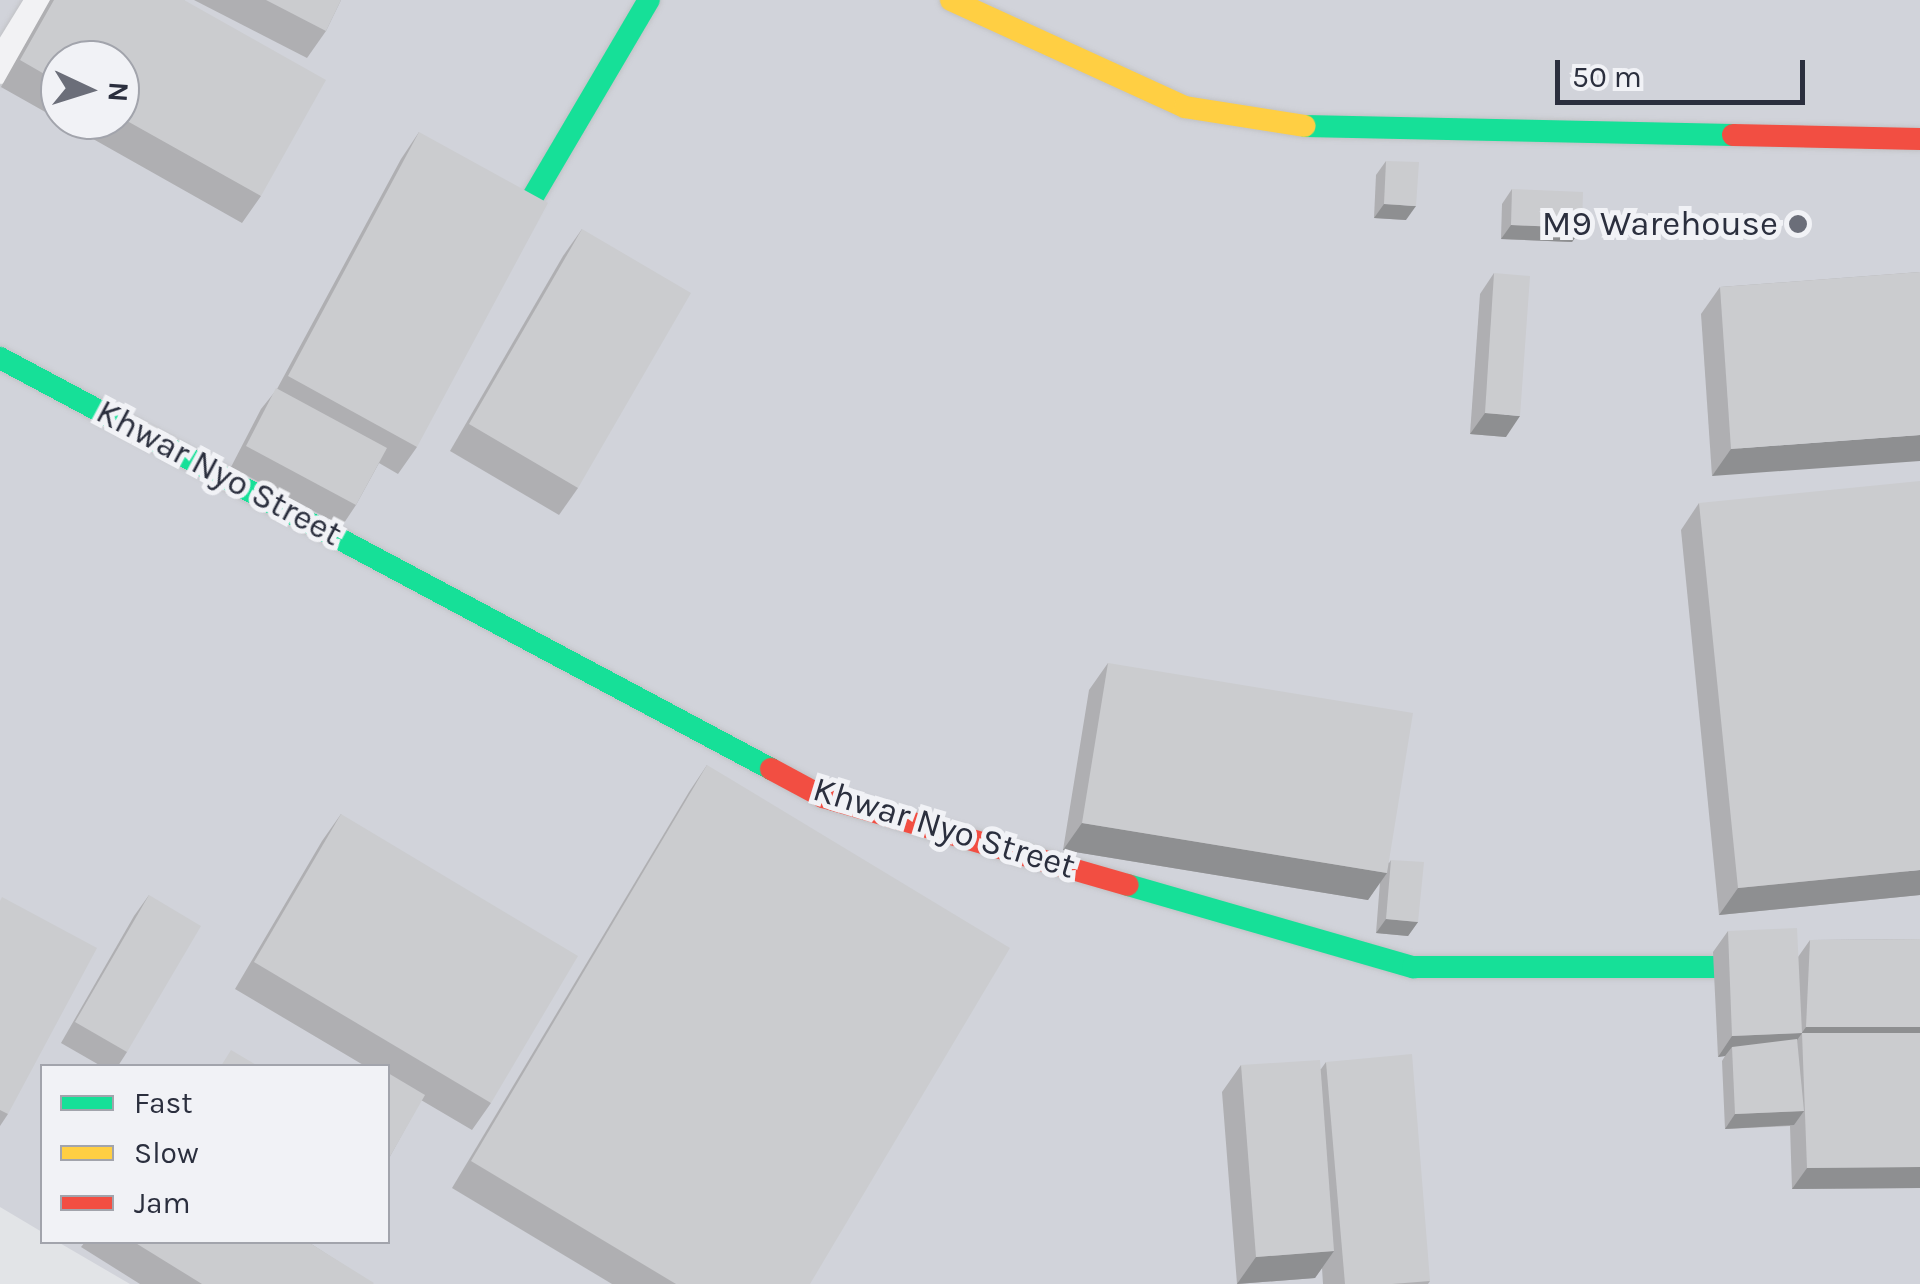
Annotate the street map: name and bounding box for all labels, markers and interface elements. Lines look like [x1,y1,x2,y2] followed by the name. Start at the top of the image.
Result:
[40,40,140,140] north arrow
[1560,40,1810,102] scale bar
[1572,59,1642,95] text: 50 m
[101,81,136,103] text: N
[1542,203,1778,245] place label: M9 Warehouse
[1787,213,1809,235] marker: M9 Warehouse
[89,391,349,555] street label: Khwar Nyo Street
[808,768,1080,888] street label: Khwar Nyo Street
[40,1064,390,1244] legend
[134,1085,193,1121] text: Fast
[134,1135,199,1171] text: Slow
[134,1185,191,1221] text: Jam

